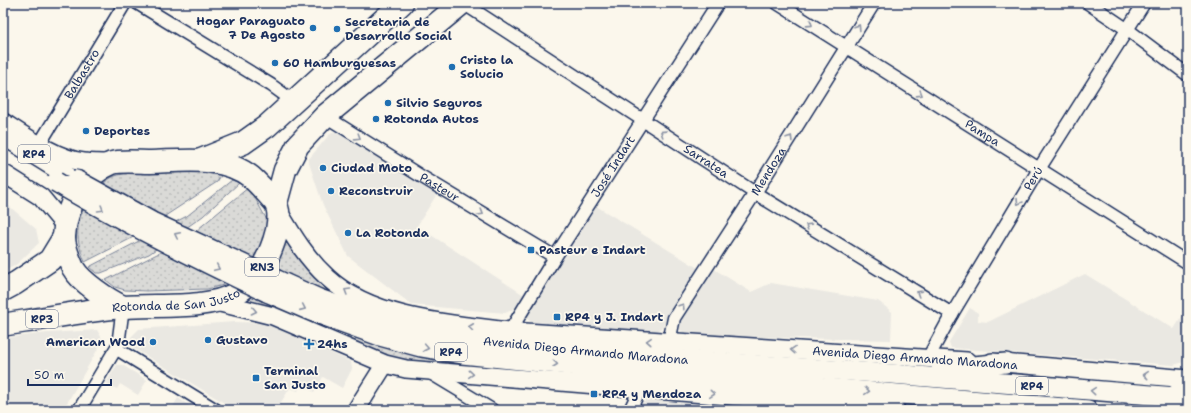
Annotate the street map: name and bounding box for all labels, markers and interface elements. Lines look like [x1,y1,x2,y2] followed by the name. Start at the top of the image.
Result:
[196,13,305,43] place label: Hogar Paraguato 7 De Agosto
[345,14,452,44] place label: Secretaria de Desarrollo Social
[806,19,813,27] one-way arrow
[308,23,318,33] marker: Hogar Paraguato 7 De Agosto
[332,24,342,34] marker: Secretaria de Desarrollo Social
[854,24,861,31] one-way arrow
[61,46,103,102] street label: Balbastro
[460,52,514,82] place label: Cristo la Solucio
[283,55,396,71] place label: 60 Hamburguesas
[270,58,280,68] marker: 60 Hamburguesas
[447,62,457,72] marker: Cristo la Solucio
[916,89,923,97] one-way arrow
[396,95,482,111] place label: Silvio Seguros
[383,98,393,108] marker: Silvio Seguros
[384,111,479,127] place label: Rotonda Autos
[371,114,381,124] marker: Rotonda Autos
[962,116,1003,150] street label: Pampa
[94,123,150,139] place label: Deportes
[81,126,91,136] marker: Deportes
[660,130,667,138] one-way arrow
[354,132,361,140] one-way arrow
[587,133,639,200] street label: José Indart
[785,135,792,142] one-way arrow
[681,141,732,182] street label: Sarratea
[747,144,790,199] street label: Mendoza
[18,145,50,163] road number: RP4
[331,160,412,176] place label: Ciudad Moto
[318,163,328,173] marker: Ciudad Moto
[1020,164,1047,194] street label: Perú
[417,169,463,206] street label: Pasteur
[339,183,413,199] place label: Reconstruir
[326,186,336,196] marker: Reconstruir
[1016,198,1023,205] one-way arrow
[97,204,104,212] one-way arrow
[477,208,484,215] one-way arrow
[805,223,812,230] one-way arrow
[356,225,430,241] place label: La Rotonda
[343,228,353,238] marker: La Rotonda
[174,232,182,240] one-way arrow
[539,242,646,258] place label: Pasteur e Indart
[526,245,536,255] marker: Pasteur e Indart
[245,258,279,276] road number: RN3
[213,263,220,271] one-way arrow
[111,285,243,316] street label: Rotonda de San Justo
[344,289,351,296] one-way arrow
[916,291,923,298] one-way arrow
[299,303,306,311] one-way arrow
[677,303,684,310] one-way arrow
[251,307,257,315] one-way arrow
[565,309,664,325] place label: RP4 y J. Indart
[26,310,58,328] road number: RP3
[552,312,562,322] marker: RP4 y J. Indart
[468,322,474,331] one-way arrow
[216,332,268,348] place label: Gustavo
[482,333,689,368] street label: Avenida Diego Armando Maradona
[46,334,145,350] place label: American Wood
[203,335,213,345] marker: Gustavo
[317,336,348,352] place label: 24hs
[646,336,652,345] one-way arrow
[148,337,158,347] marker: American Wood
[304,339,314,349] marker: 24hs
[423,343,430,351] one-way arrow
[435,343,467,361] road number: RP4
[812,343,1019,373] street label: Avenida Diego Armando Maradona
[790,345,796,354] one-way arrow
[552,359,558,368] one-way arrow
[28,361,111,387] scale bar
[264,363,326,393] place label: Terminal San Justo
[34,367,64,383] text: 50 m
[468,370,474,379] one-way arrow
[1143,371,1149,380] one-way arrow
[251,373,261,383] marker: Terminal San Justo
[1016,377,1048,395] road number: RP4
[602,386,702,402] place label: RP4 y Mendoza
[864,386,870,395] one-way arrow
[1090,386,1096,395] one-way arrow
[589,389,599,399] marker: RP4 y Mendoza
[709,389,715,398] one-way arrow

